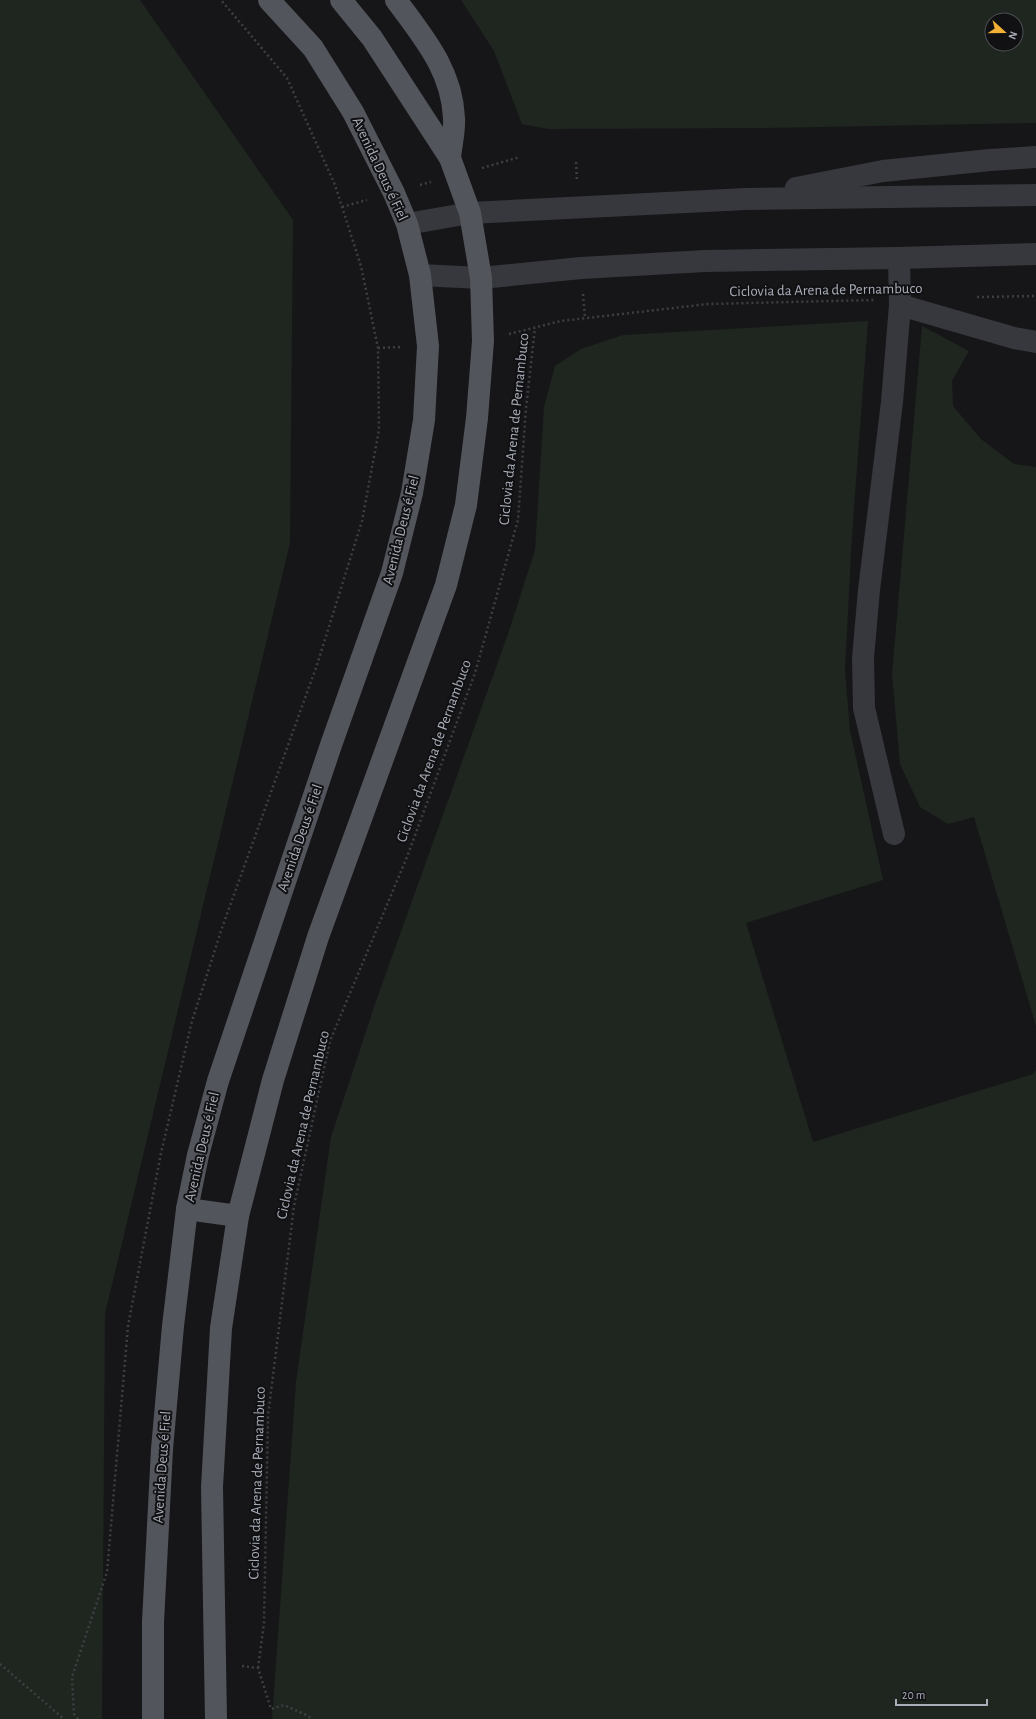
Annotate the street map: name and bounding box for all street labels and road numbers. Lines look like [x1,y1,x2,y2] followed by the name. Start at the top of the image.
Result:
[349,115,411,223] street label: Avenida Deus é Fiel
[729,281,923,299] street label: Ciclovia da Arena de Pernambuco
[496,332,532,526] street label: Ciclovia da Arena de Pernambuco
[380,474,422,586] street label: Avenida Deus é Fiel
[394,658,474,844] street label: Ciclovia da Arena de Pernambuco
[275,782,325,894] street label: Avenida Deus é Fiel
[274,1029,332,1221] street label: Ciclovia da Arena de Pernambuco
[182,1091,222,1203] street label: Avenida Deus é Fiel
[246,1386,268,1580] street label: Ciclovia da Arena de Pernambuco
[151,1410,173,1524] street label: Avenida Deus é Fiel

